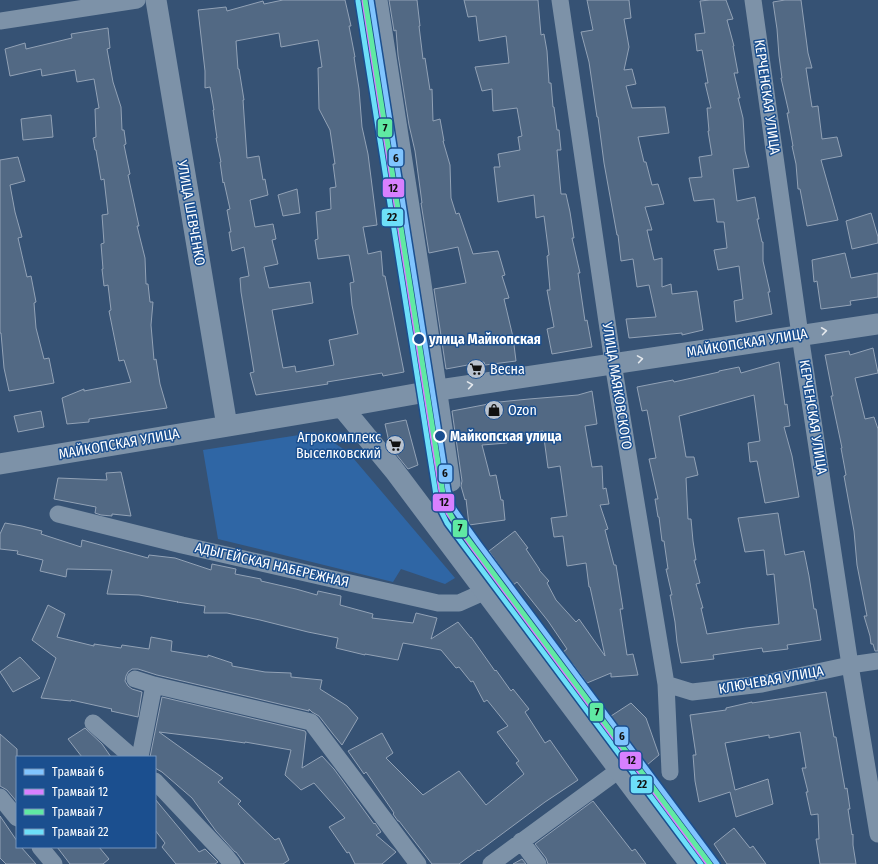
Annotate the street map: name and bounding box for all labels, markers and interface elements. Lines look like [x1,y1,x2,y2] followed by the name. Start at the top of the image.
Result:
[751,38,784,156] street label: КЕРЧЕНСКАЯ УЛИЦА
[377,118,393,138] line badge: 7
[383,122,388,135] text: 7
[388,148,404,167] line badge: 6
[393,152,399,165] text: 6
[173,158,209,267] street label: УЛИЦА ШЕВЧЕНКО
[382,178,405,198] line badge: 12
[388,182,398,195] text: 12
[381,208,404,227] line badge: 22
[386,211,397,224] text: 22
[598,320,635,451] street label: УЛИЦА МАЯКОВСКОГО
[685,325,809,361] street label: МАЙКОПСКАЯ УЛИЦА
[821,327,827,336] one-way arrow
[428,331,541,348] place label: улица Майкопская
[412,332,426,346] marker: улица Майкопская
[637,355,643,364] one-way arrow
[465,358,487,380] supermarket icon: Весна
[796,358,831,476] street label: КЕРЧЕНСКАЯ УЛИЦА
[490,361,525,378] place label: Весна
[467,381,473,390] one-way arrow
[483,399,505,421] shop icon: Ozon
[508,402,537,419] place label: Ozon
[57,425,181,463] street label: МАЙКОПСКАЯ УЛИЦА
[450,428,562,445] place label: Майкопская улица
[296,429,381,462] place label: Агрокомплекс Выселковский
[433,429,447,443] marker: Майкопская улица
[384,434,406,456] supermarket icon: Агрокомплекс Выселковский
[438,464,453,483] line badge: 6
[442,467,448,480] text: 6
[432,493,455,512] line badge: 12
[439,496,449,509] text: 12
[452,519,468,538] line badge: 7
[458,522,463,535] text: 7
[193,539,351,591] street label: АДЫГЕЙСКАЯ НАБЕРЕЖНАЯ
[717,662,825,698] street label: КЛЮЧЕВАЯ УЛИЦА
[589,702,604,722] line badge: 7
[595,706,600,719] text: 7
[614,726,629,746] line badge: 6
[619,730,625,743] text: 6
[619,751,642,770] line badge: 12
[626,754,636,767] text: 12
[16,756,156,848] legend
[52,765,104,779] text: Трамвай 6
[630,775,653,794] line badge: 22
[636,778,647,791] text: 22
[52,785,108,799] text: Трамвай 12
[52,805,103,819] text: Трамвай 7
[52,825,109,839] text: Трамвай 22

